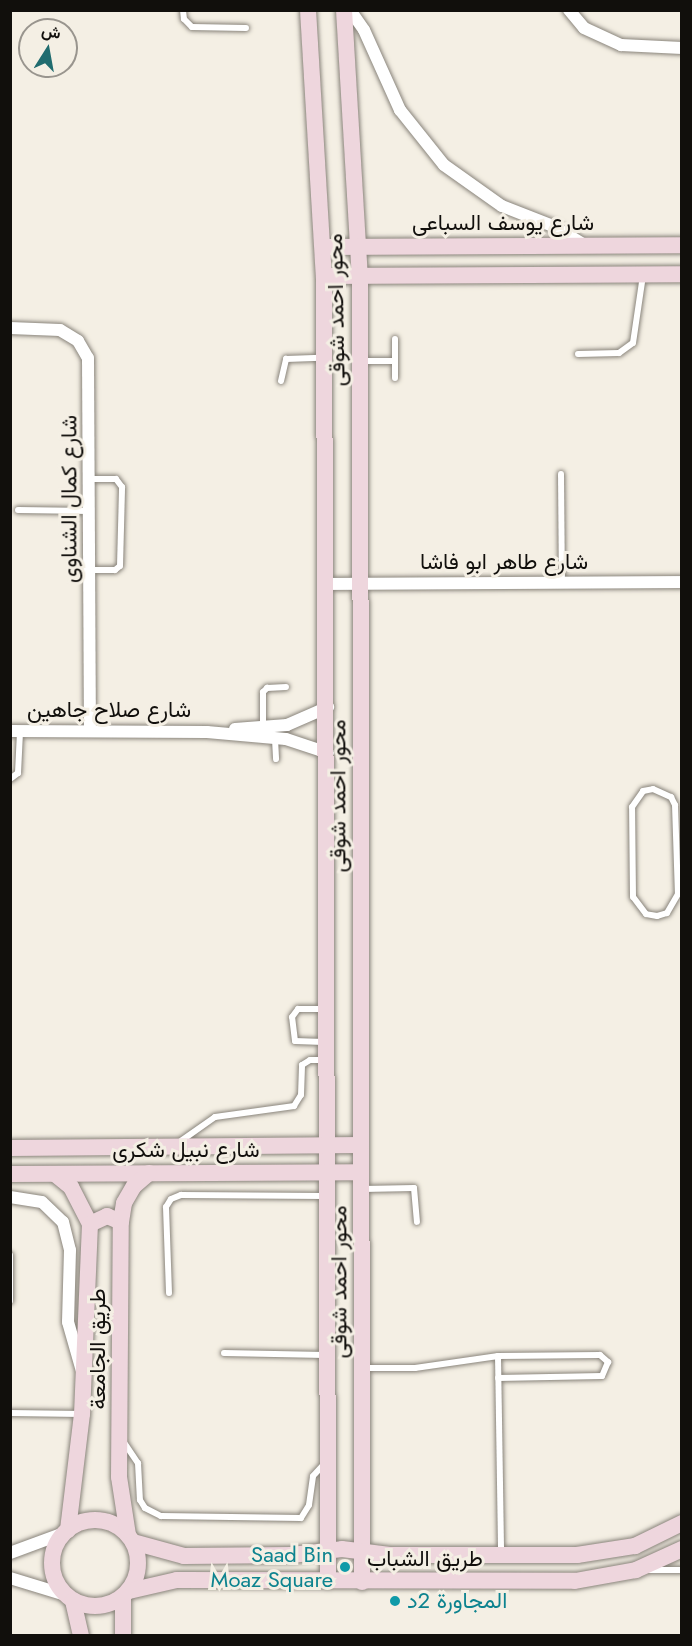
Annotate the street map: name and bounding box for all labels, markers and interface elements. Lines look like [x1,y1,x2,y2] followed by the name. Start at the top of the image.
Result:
[18,18,78,78] north arrow
[40,19,63,45] text: ش
[412,210,594,236] street label: شارع يوسف السباعى
[321,233,351,387] street label: محور احمد شوقى
[56,415,82,583] street label: شارع كمال الشناوى
[420,549,588,575] street label: شارع طاهر ابو فاشا
[27,697,191,723] street label: شارع صلاح جاهين
[325,720,351,872] street label: محور احمد شوقى
[112,1137,260,1163] street label: شارع نبيل شكرى
[326,1206,352,1358] street label: محور احمد شوقى
[85,1288,111,1410] street label: طريق الجامعة
[211,1541,333,1592] place label: Saad Bin Moaz Square
[367,1546,483,1572] street label: طريق الشباب
[338,1560,352,1574] marker: Saad Bin Moaz Square
[407,1588,507,1614] place label: المجاورة 2د
[388,1594,402,1608] marker: المجاورة 2د

